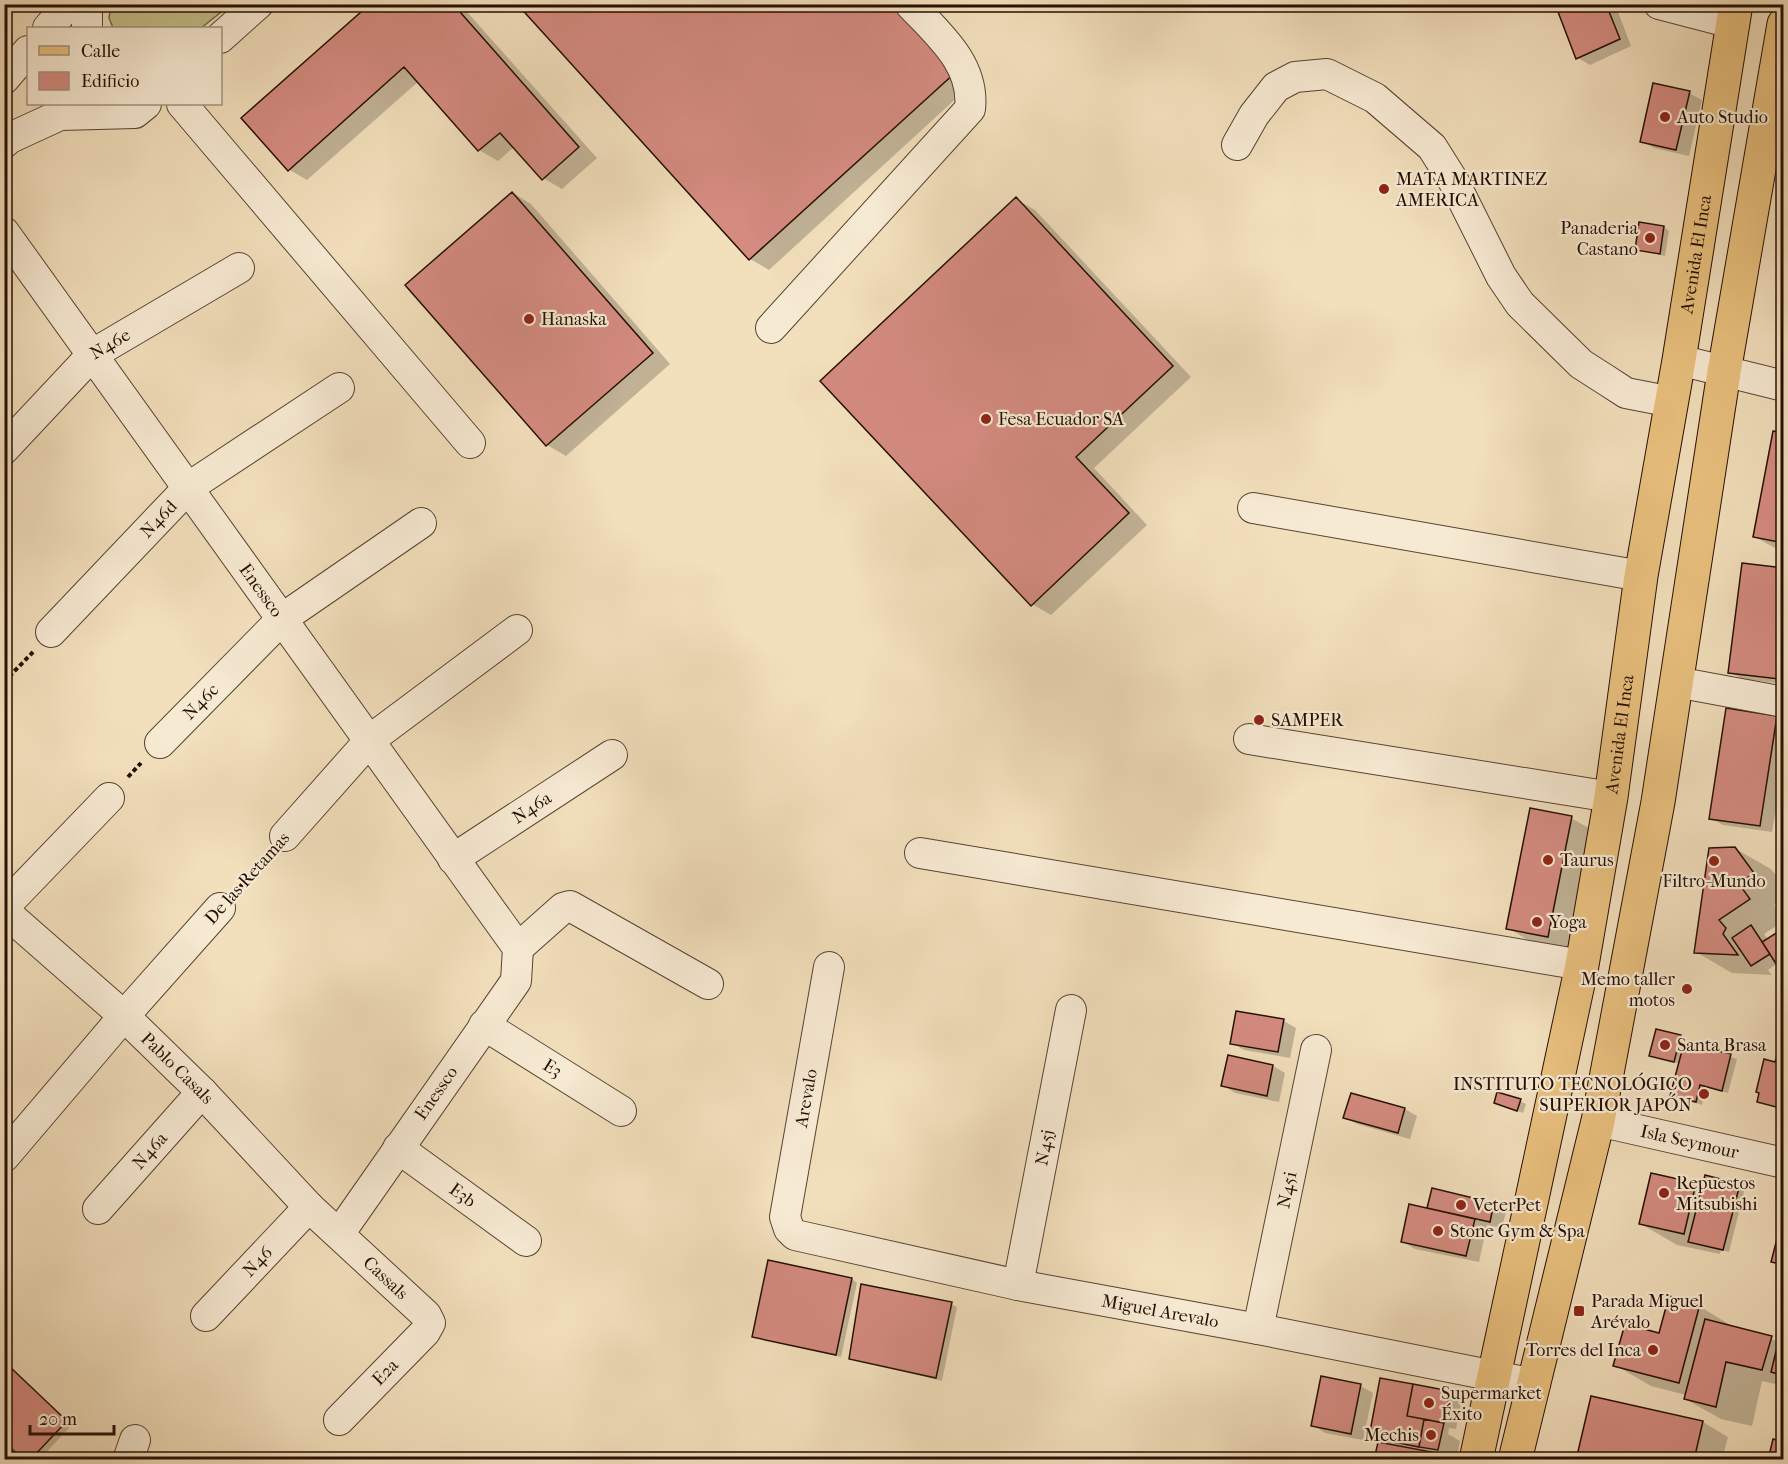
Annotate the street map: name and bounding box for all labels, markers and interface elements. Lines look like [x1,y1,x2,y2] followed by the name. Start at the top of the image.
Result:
[27,27,222,105] legend
[81,41,120,62] text: Calle
[81,71,139,92] text: Edificio
[1676,107,1768,128] place label: Auto Studio
[1658,110,1672,124] marker: Auto Studio
[1395,169,1548,211] place label: MATA MARTINEZ AMERICA
[1377,182,1391,196] marker: MATA MARTINEZ AMERICA
[1676,193,1716,316] street label: Avenida El Inca
[1560,218,1639,260] place label: Panaderia Castano
[1643,231,1657,245] marker: Panaderia Castano
[541,309,607,330] place label: Hanaska
[522,312,536,326] marker: Hanaska
[86,324,134,364] street label: N46e
[998,409,1124,430] place label: Fesa Ecuador SA
[979,412,993,426] marker: Fesa Ecuador SA
[136,496,182,542] street label: N46d
[235,560,287,621] street label: Enessco
[1601,673,1639,796] street label: Avenida El Inca
[179,680,223,724] street label: N46c
[1271,710,1344,731] place label: SAMPER
[1252,713,1266,727] marker: SAMPER
[508,787,556,828] street label: N46a
[201,828,294,929] street label: De las Retamas
[1560,850,1614,871] place label: Taurus
[1541,853,1555,867] marker: Taurus
[1707,854,1721,868] marker: Filtro-Mundo
[1662,871,1766,892] place label: Filtro-Mundo
[1548,912,1587,933] place label: Yoga
[1530,915,1544,929] marker: Yoga
[1581,969,1675,1011] place label: Memo taller motos
[1680,982,1694,996] marker: Memo taller motos
[136,1028,218,1109] street label: Pablo Casals
[1677,1035,1767,1056] place label: Santa Brasa
[1658,1038,1672,1052] marker: Santa Brasa
[539,1055,566,1082] street label: E3
[410,1062,462,1124] street label: Enessco
[791,1067,822,1130] street label: Arevalo
[1453,1072,1692,1116] place label: INSTITUTO TECNOLÓGICO SUPERIOR JAPÓN
[1697,1087,1711,1101] marker: INSTITUTO TECNOLÓGICO SUPERIOR JAPÓN
[1639,1121,1741,1164] street label: Isla Seymour
[128,1128,173,1174] street label: N46a
[1031,1128,1059,1167] street label: N45j
[1273,1169,1302,1210] street label: N45i
[1676,1173,1758,1215] place label: Repuestos Mitsubishi
[445,1179,480,1212] street label: E3b
[1657,1186,1671,1200] marker: Repuestos Mitsubishi
[1472,1195,1542,1216] place label: VeterPet
[1454,1198,1468,1212] marker: VeterPet
[1450,1221,1586,1242] place label: Stone Gym & Spa
[1431,1224,1445,1238] marker: Stone Gym & Spa
[239,1242,277,1281] street label: N46
[359,1252,413,1304] street label: Cassals
[1100,1291,1220,1333] street label: Miguel Arevalo
[1590,1291,1704,1333] place label: Parada Miguel Arévalo
[1572,1304,1586,1318] marker: Parada Miguel Arévalo
[1526,1340,1642,1361] place label: Torres del Inca
[1646,1343,1660,1357] marker: Torres del Inca
[368,1354,403,1390] street label: E2a
[1441,1383,1542,1425] place label: Supermarket Éxito
[1422,1396,1436,1410] marker: Supermarket Éxito
[30,1398,114,1436] scale bar
[39,1409,77,1430] text: 20 m
[1364,1425,1419,1446] place label: Mechis
[1424,1428,1438,1442] marker: Mechis

